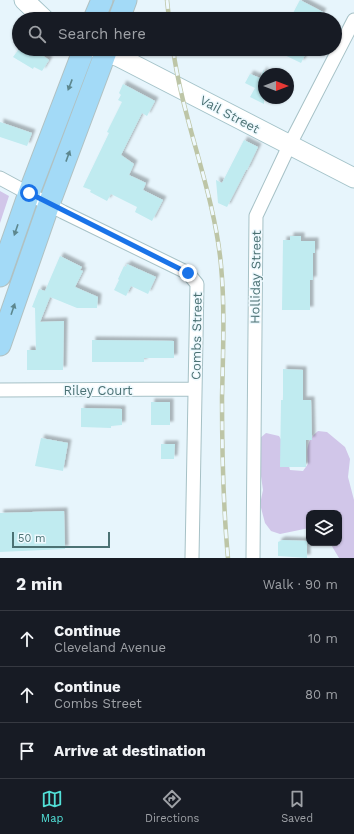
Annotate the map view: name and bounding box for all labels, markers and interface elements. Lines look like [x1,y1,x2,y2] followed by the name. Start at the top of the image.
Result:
[12,12,342,56] search box
[26,23,48,45] icon: search
[58,25,146,43] text: Search here
[258,68,294,104] north arrow
[66,80,72,92] one-way arrow
[197,92,263,137] street label: Vail Street
[65,150,71,162] one-way arrow
[20,184,38,202] route start
[13,224,19,236] one-way arrow
[247,229,264,324] street label: Holliday Street
[179,264,197,282] route end
[188,292,205,380] street label: Combs Street
[10,302,16,314] one-way arrow
[63,383,133,398] street label: Riley Court
[306,510,342,546] map controls
[306,510,342,546] button: layers
[12,530,110,549] scale bar
[18,532,45,545] text: 50 m
[16,574,62,594] text: 2 min
[263,577,338,592] text: Walk · 90 m
[54,622,121,640] text: Continue
[16,628,38,650] icon: ahead
[308,631,338,646] text: 10 m
[54,640,166,655] text: Cleveland Avenue
[54,678,121,696] text: Continue
[16,684,38,706] icon: ahead
[305,687,338,702] text: 80 m
[54,696,142,711] text: Combs Street
[16,740,38,762] icon: arrive
[54,742,206,760] text: Arrive at destination
[41,788,63,825] tab: Map
[145,788,199,825] tab: Directions
[281,788,313,825] tab: Saved

